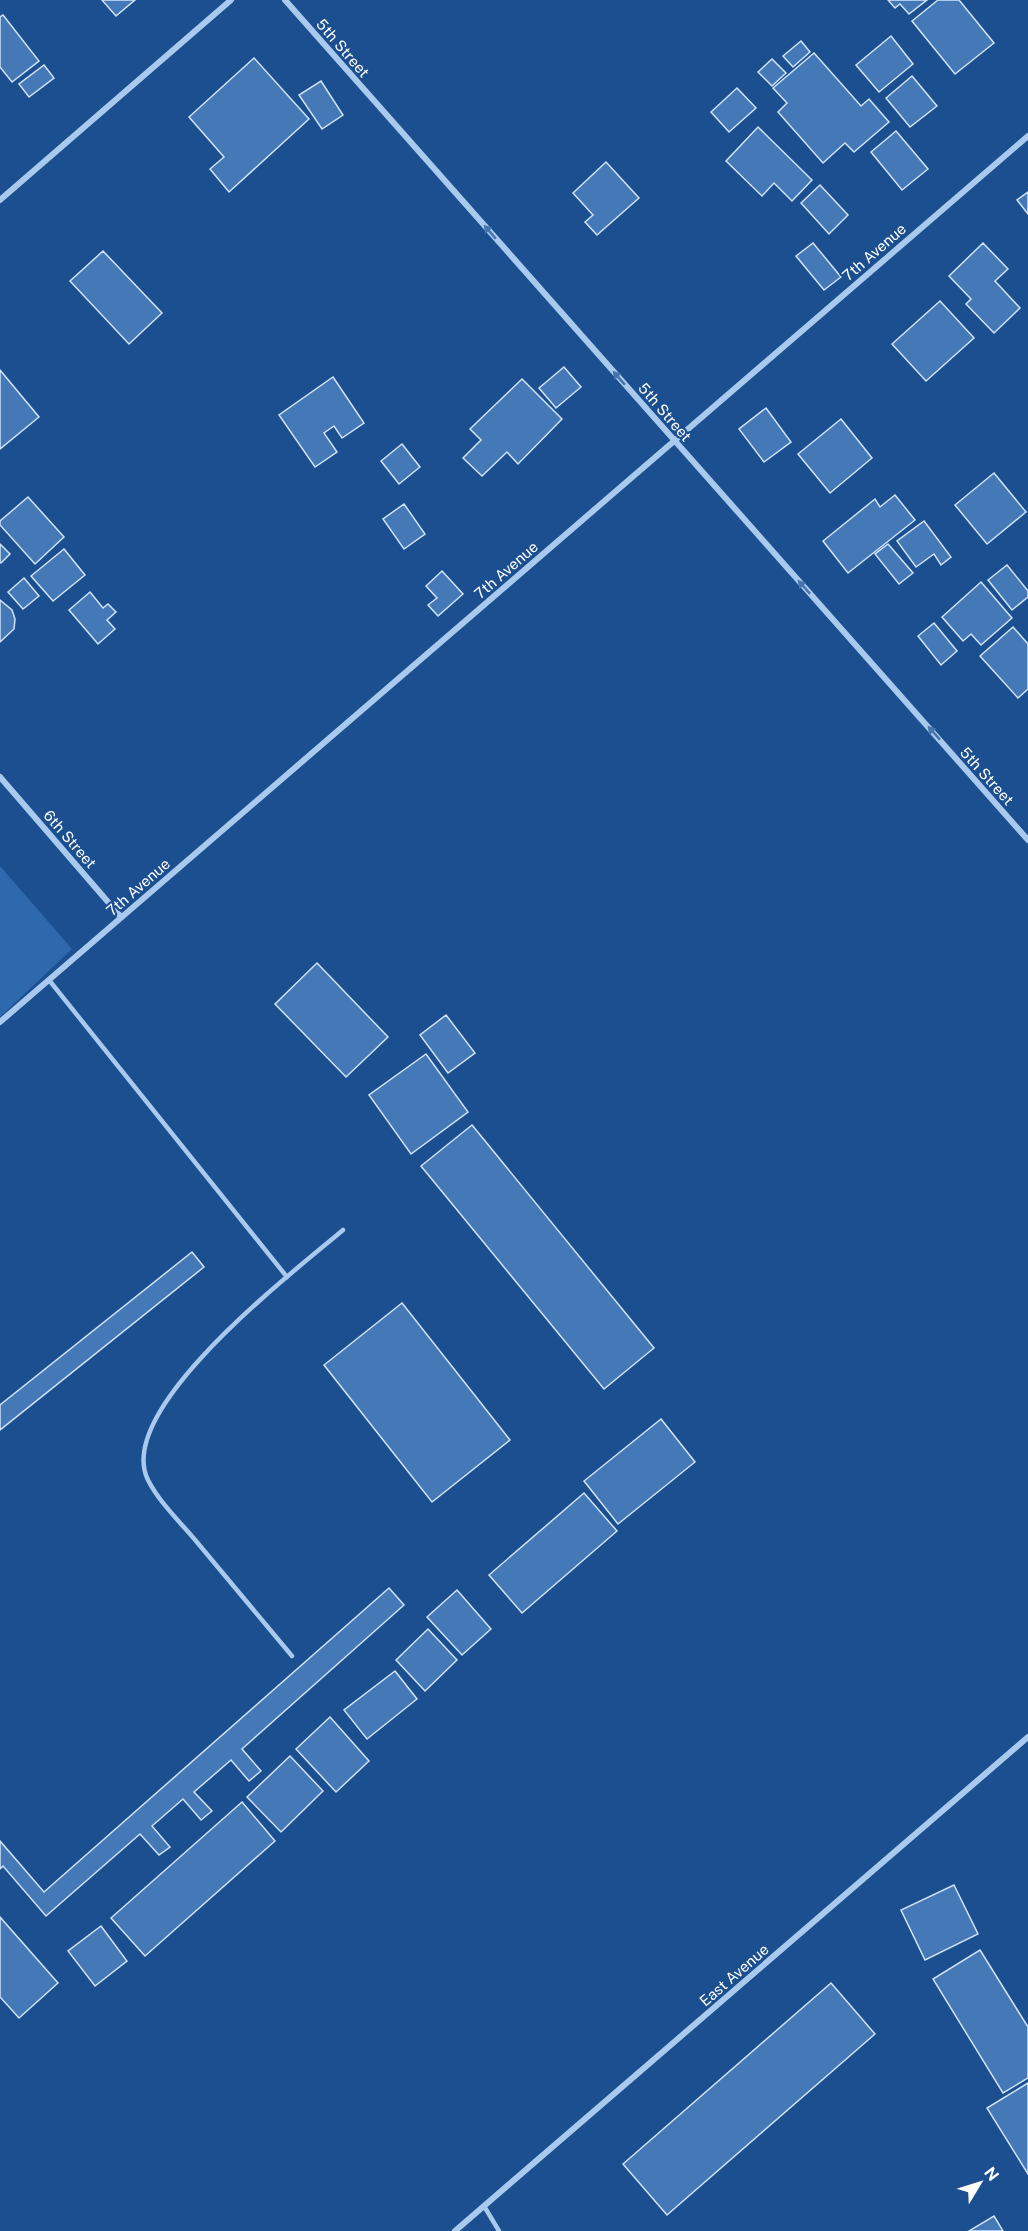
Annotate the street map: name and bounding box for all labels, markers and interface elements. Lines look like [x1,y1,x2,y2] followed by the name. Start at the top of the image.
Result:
[313,15,373,81] street label: 5th Street
[839,220,909,284] street label: 7th Avenue
[484,225,497,240] one-way arrow
[612,371,626,386] one-way arrow
[635,379,695,445] street label: 5th Street
[471,538,541,602] street label: 7th Avenue
[798,580,811,595] one-way arrow
[927,725,940,741] one-way arrow
[957,744,1017,808] street label: 5th Street
[40,807,100,872] street label: 6th Street
[103,855,173,919] street label: 7th Avenue
[696,1940,772,2010] street label: East Avenue
[950,2153,1010,2213] north arrow
[980,2163,1003,2185] text: N

